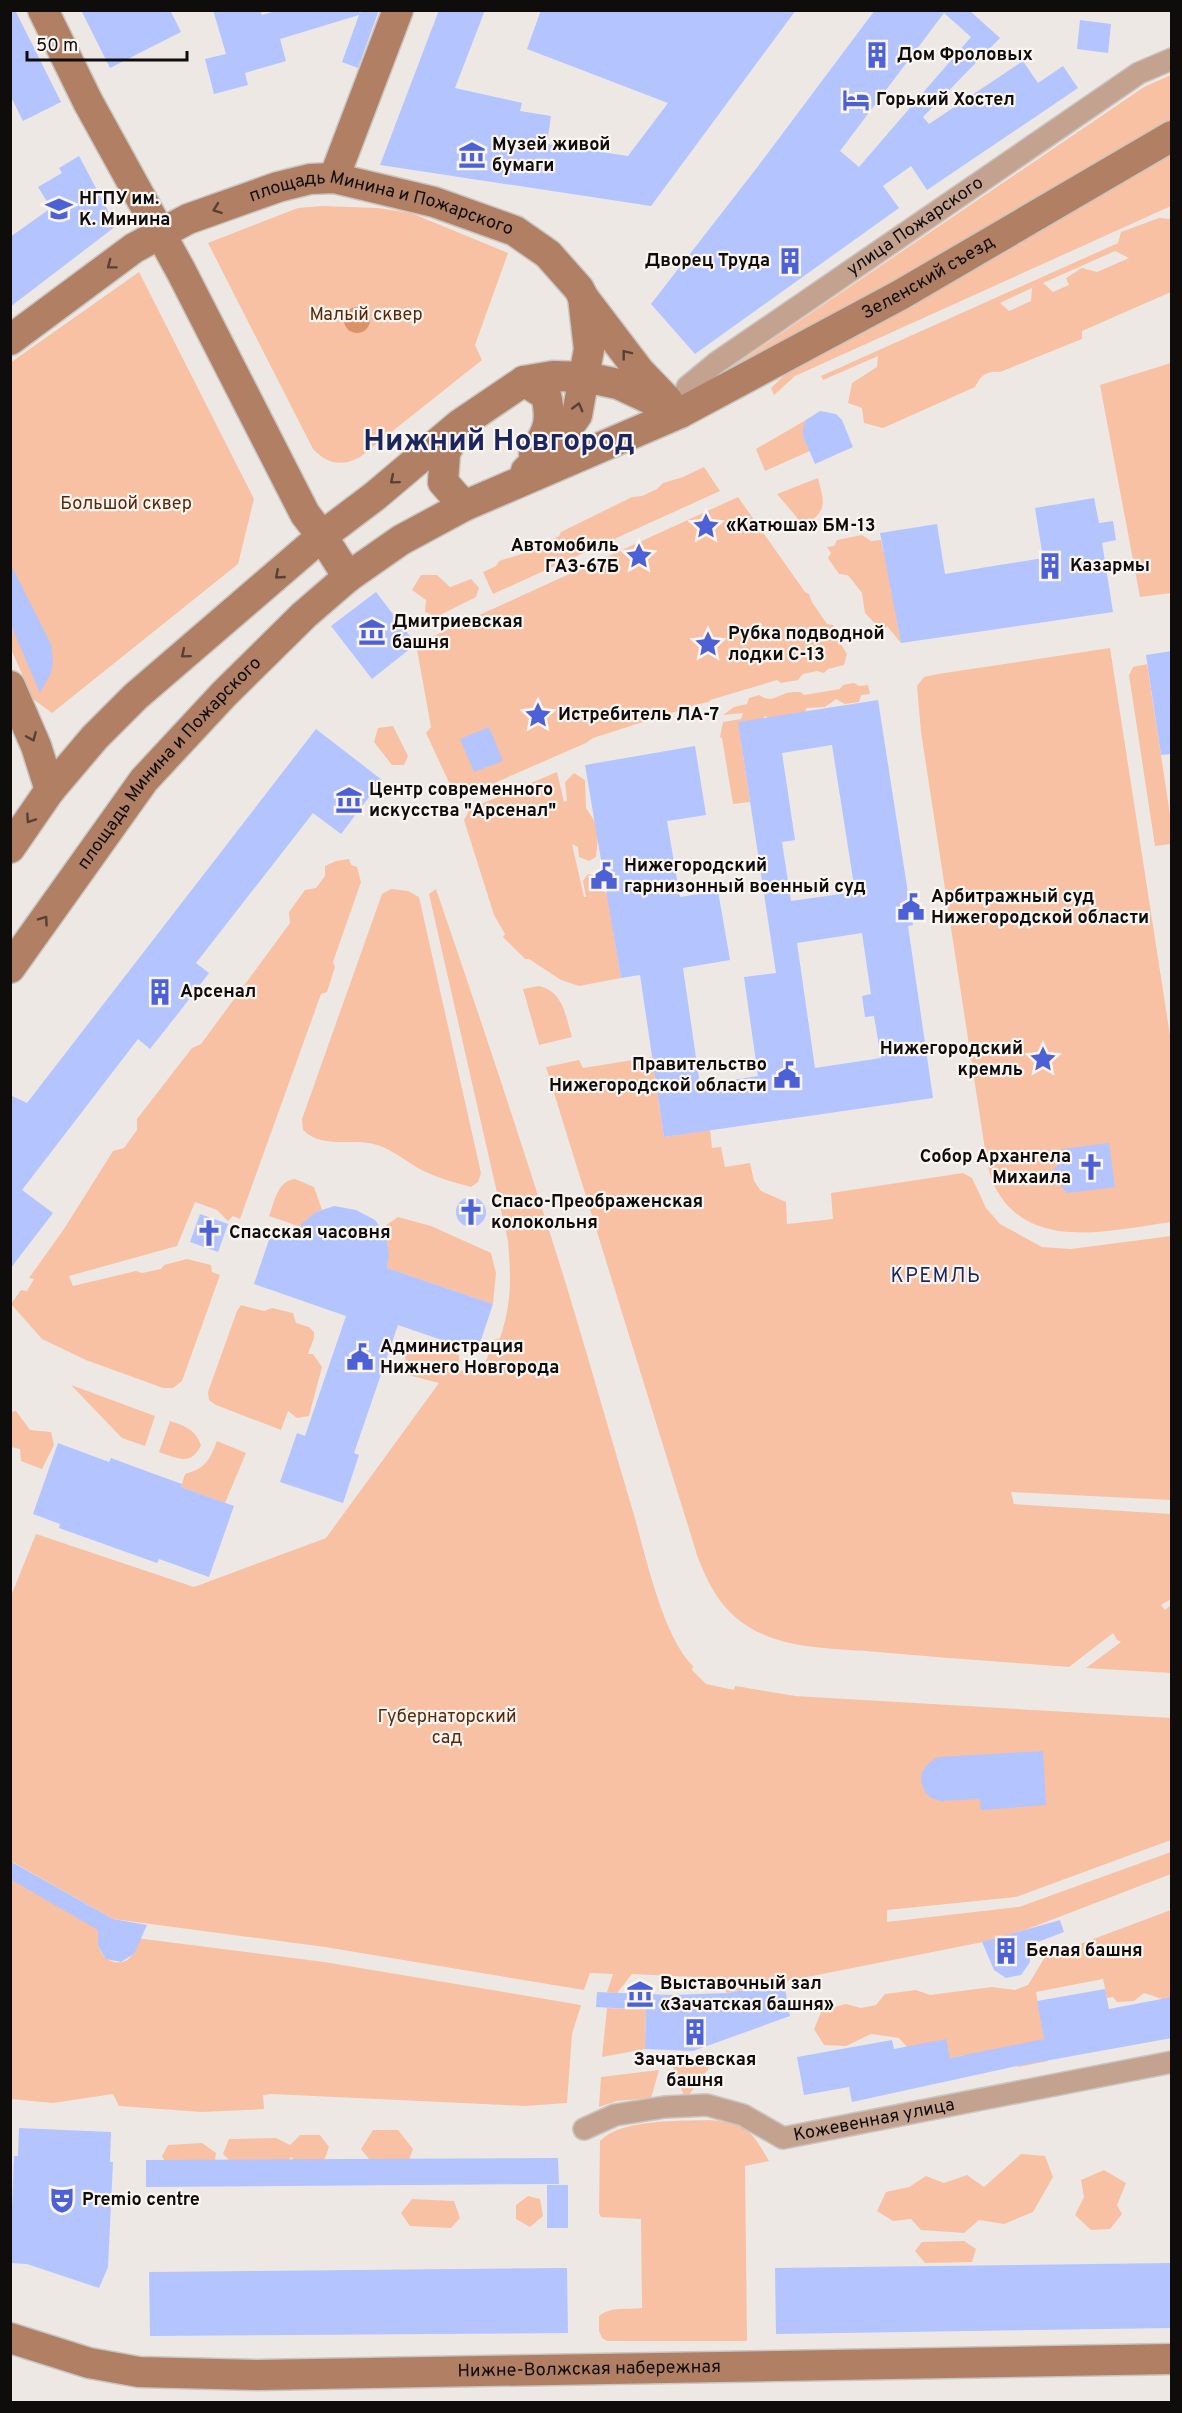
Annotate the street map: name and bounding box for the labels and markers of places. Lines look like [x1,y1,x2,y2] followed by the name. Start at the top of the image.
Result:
[862,40,892,70] building icon: Дом Фроловых
[897,44,1033,67] place label: Дом Фроловых
[841,85,871,115] hotel icon: Горький Хостел
[876,89,1015,112] place label: Горький Хостел
[492,134,610,178] place label: Музей живой бумаги
[457,140,487,170] museum icon: Музей живой бумаги
[79,188,170,232] place label: НГПУ им. К. Минина
[44,194,74,224] school or university icon: НГПУ им. К. Минина
[775,246,805,276] building icon: Дворец Труда
[645,250,770,273] place label: Дворец Труда
[691,511,721,541] place icon: «Катюша» БМ-13
[726,515,876,538] place label: «Катюша» БМ-13
[511,535,619,579] place label: Автомобиль ГАЗ-67Б
[624,541,654,571] place icon: Автомобиль ГАЗ-67Б
[1035,551,1065,581] building icon: Казармы
[1070,555,1150,578] place label: Казармы
[392,611,523,655] place label: Дмитриевская башня
[357,617,387,647] museum icon: Дмитриевская башня
[728,623,885,667] place label: Рубка подводной лодки С-13
[693,629,723,659] place icon: Рубка подводной лодки С-13
[523,700,553,730] place icon: Истребитель ЛА-7
[558,704,719,727] place label: Истребитель ЛА-7
[369,779,556,823] place label: Центр современного искусства "Арсенал"
[334,785,364,815] museum icon: Центр современного искусства "Арсенал"
[624,855,866,899] place label: Нижегородский гарнизонный военный суд
[589,861,619,891] public building icon: Нижегородский гарнизонный военный суд
[931,886,1149,930] place label: Арбитражный суд Нижегородской области
[896,892,926,922] public building icon: Арбитражный суд Нижегородской области
[145,977,175,1007] building icon: Арсенал
[180,981,256,1004] place label: Арсенал
[880,1038,1023,1082] place label: Нижегородский кремль
[1028,1044,1058,1074] place icon: Нижегородский кремль
[549,1054,767,1098] place label: Правительство Нижегородской области
[772,1060,802,1090] public building icon: Правительство Нижегородской области
[920,1146,1071,1190] place label: Собор Архангела Михаила
[1076,1152,1106,1182] church icon: Собор Архангела Михаила
[491,1191,703,1235] place label: Спасо-Преображенская колокольня
[456,1197,486,1227] church icon: Спасо-Преображенская колокольня
[194,1218,224,1248] church icon: Спасская часовня
[229,1222,391,1245] place label: Спасская часовня
[380,1336,559,1380] place label: Администрация Нижнего Новгорода
[345,1342,375,1372] public building icon: Администрация Нижнего Новгорода
[991,1936,1021,1966] building icon: Белая башня
[1026,1940,1143,1963] place label: Белая башня
[660,1973,834,2017] place label: Выставочный зал «Зачатская башня»
[625,1979,655,2009] museum icon: Выставочный зал «Зачатская башня»
[680,2017,710,2047] building icon: Зачатьевская башня
[634,2049,756,2093] place label: Зачатьевская башня
[47,2185,77,2215] theatre icon: Premio centre
[82,2189,200,2212] place label: Premio centre

